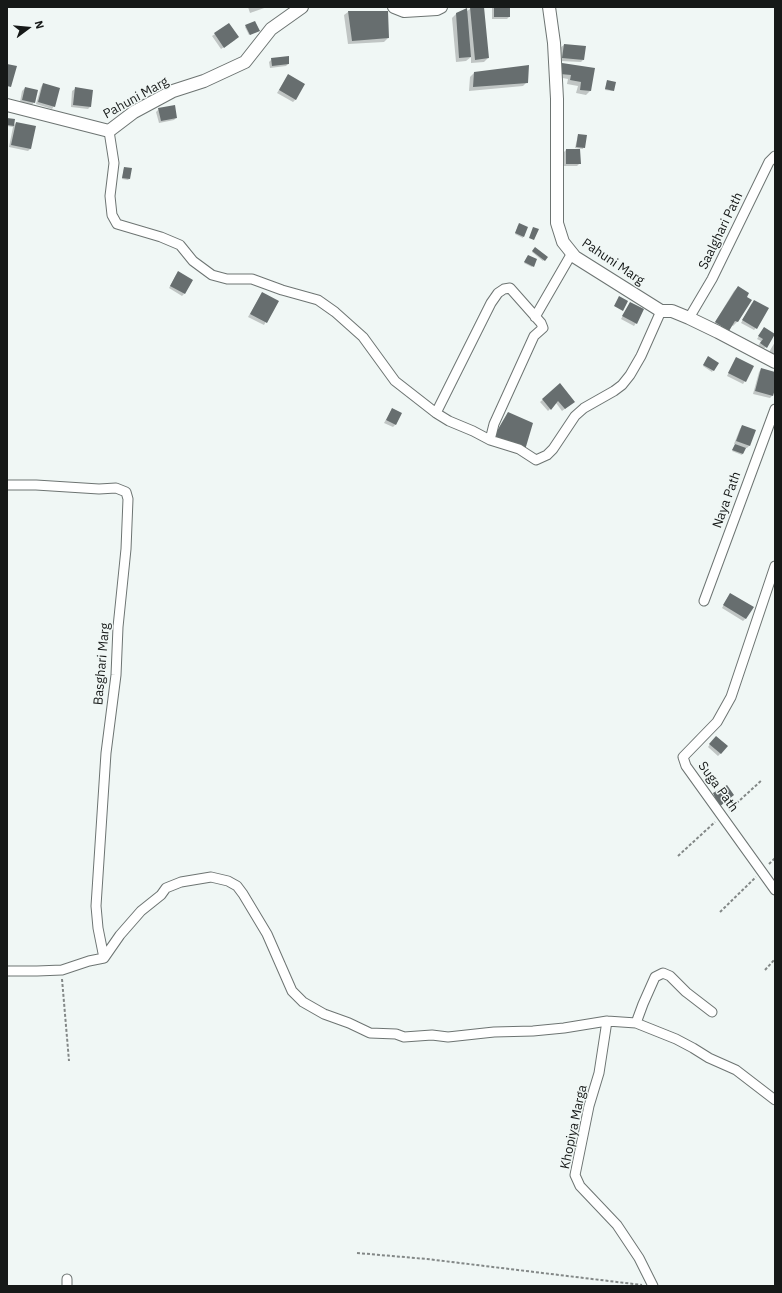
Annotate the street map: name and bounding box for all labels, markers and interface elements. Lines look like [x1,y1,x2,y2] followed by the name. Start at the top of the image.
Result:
[8,8,48,48] north arrow
[32,19,47,30] text: N
[101,74,171,122] street label: Pahuni Marg
[696,190,746,272] street label: Saalghari Path
[579,235,647,289] street label: Pahuni Marg
[710,470,744,530] street label: Naya Path
[91,622,113,706] street label: Basghari Marg
[695,759,741,815] street label: Suga Path
[557,1083,591,1171] street label: Khopiya Marga

